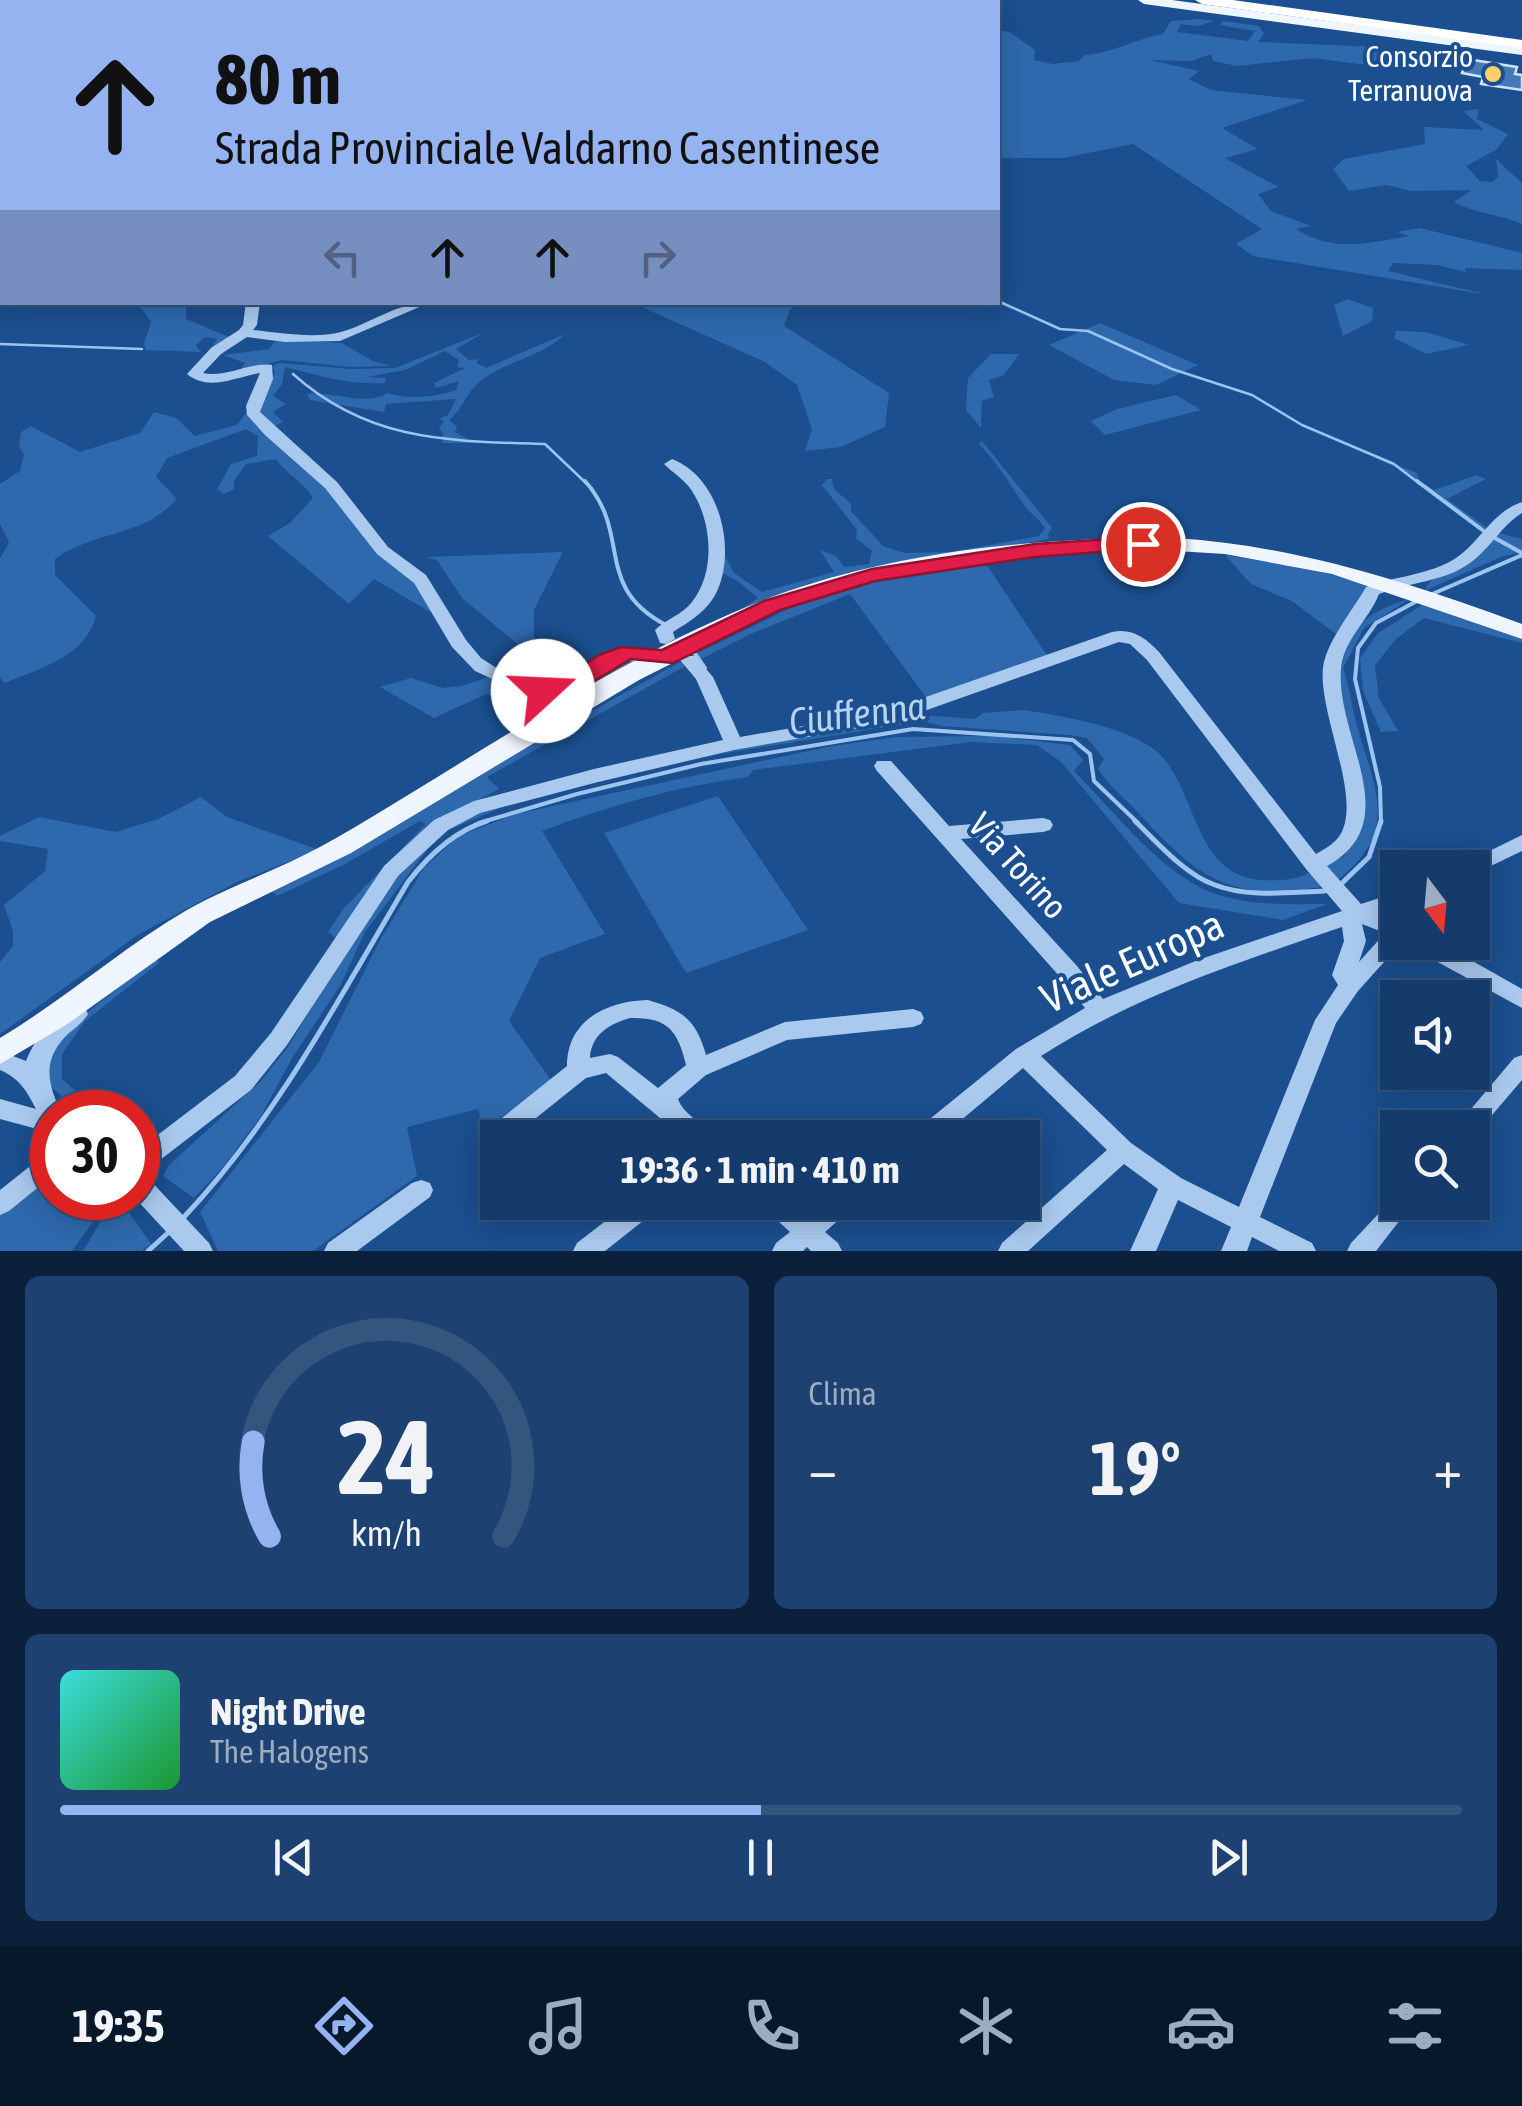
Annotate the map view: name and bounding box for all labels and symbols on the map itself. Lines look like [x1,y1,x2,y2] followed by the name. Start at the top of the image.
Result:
[1348,39,1473,107] place label: Consorzio Terranuova
[1482,63,1504,85] marker: Consorzio Terranuova
[1101,502,1186,587] pin
[491,639,595,743] position arrow
[787,684,928,743] water label: Ciuffenna
[961,804,1076,926] street label: Via Torino
[1380,850,1490,960] north arrow
[1033,899,1231,1023] street label: Viale Europa
[30,1090,160,1220] speed limit sign: 30

